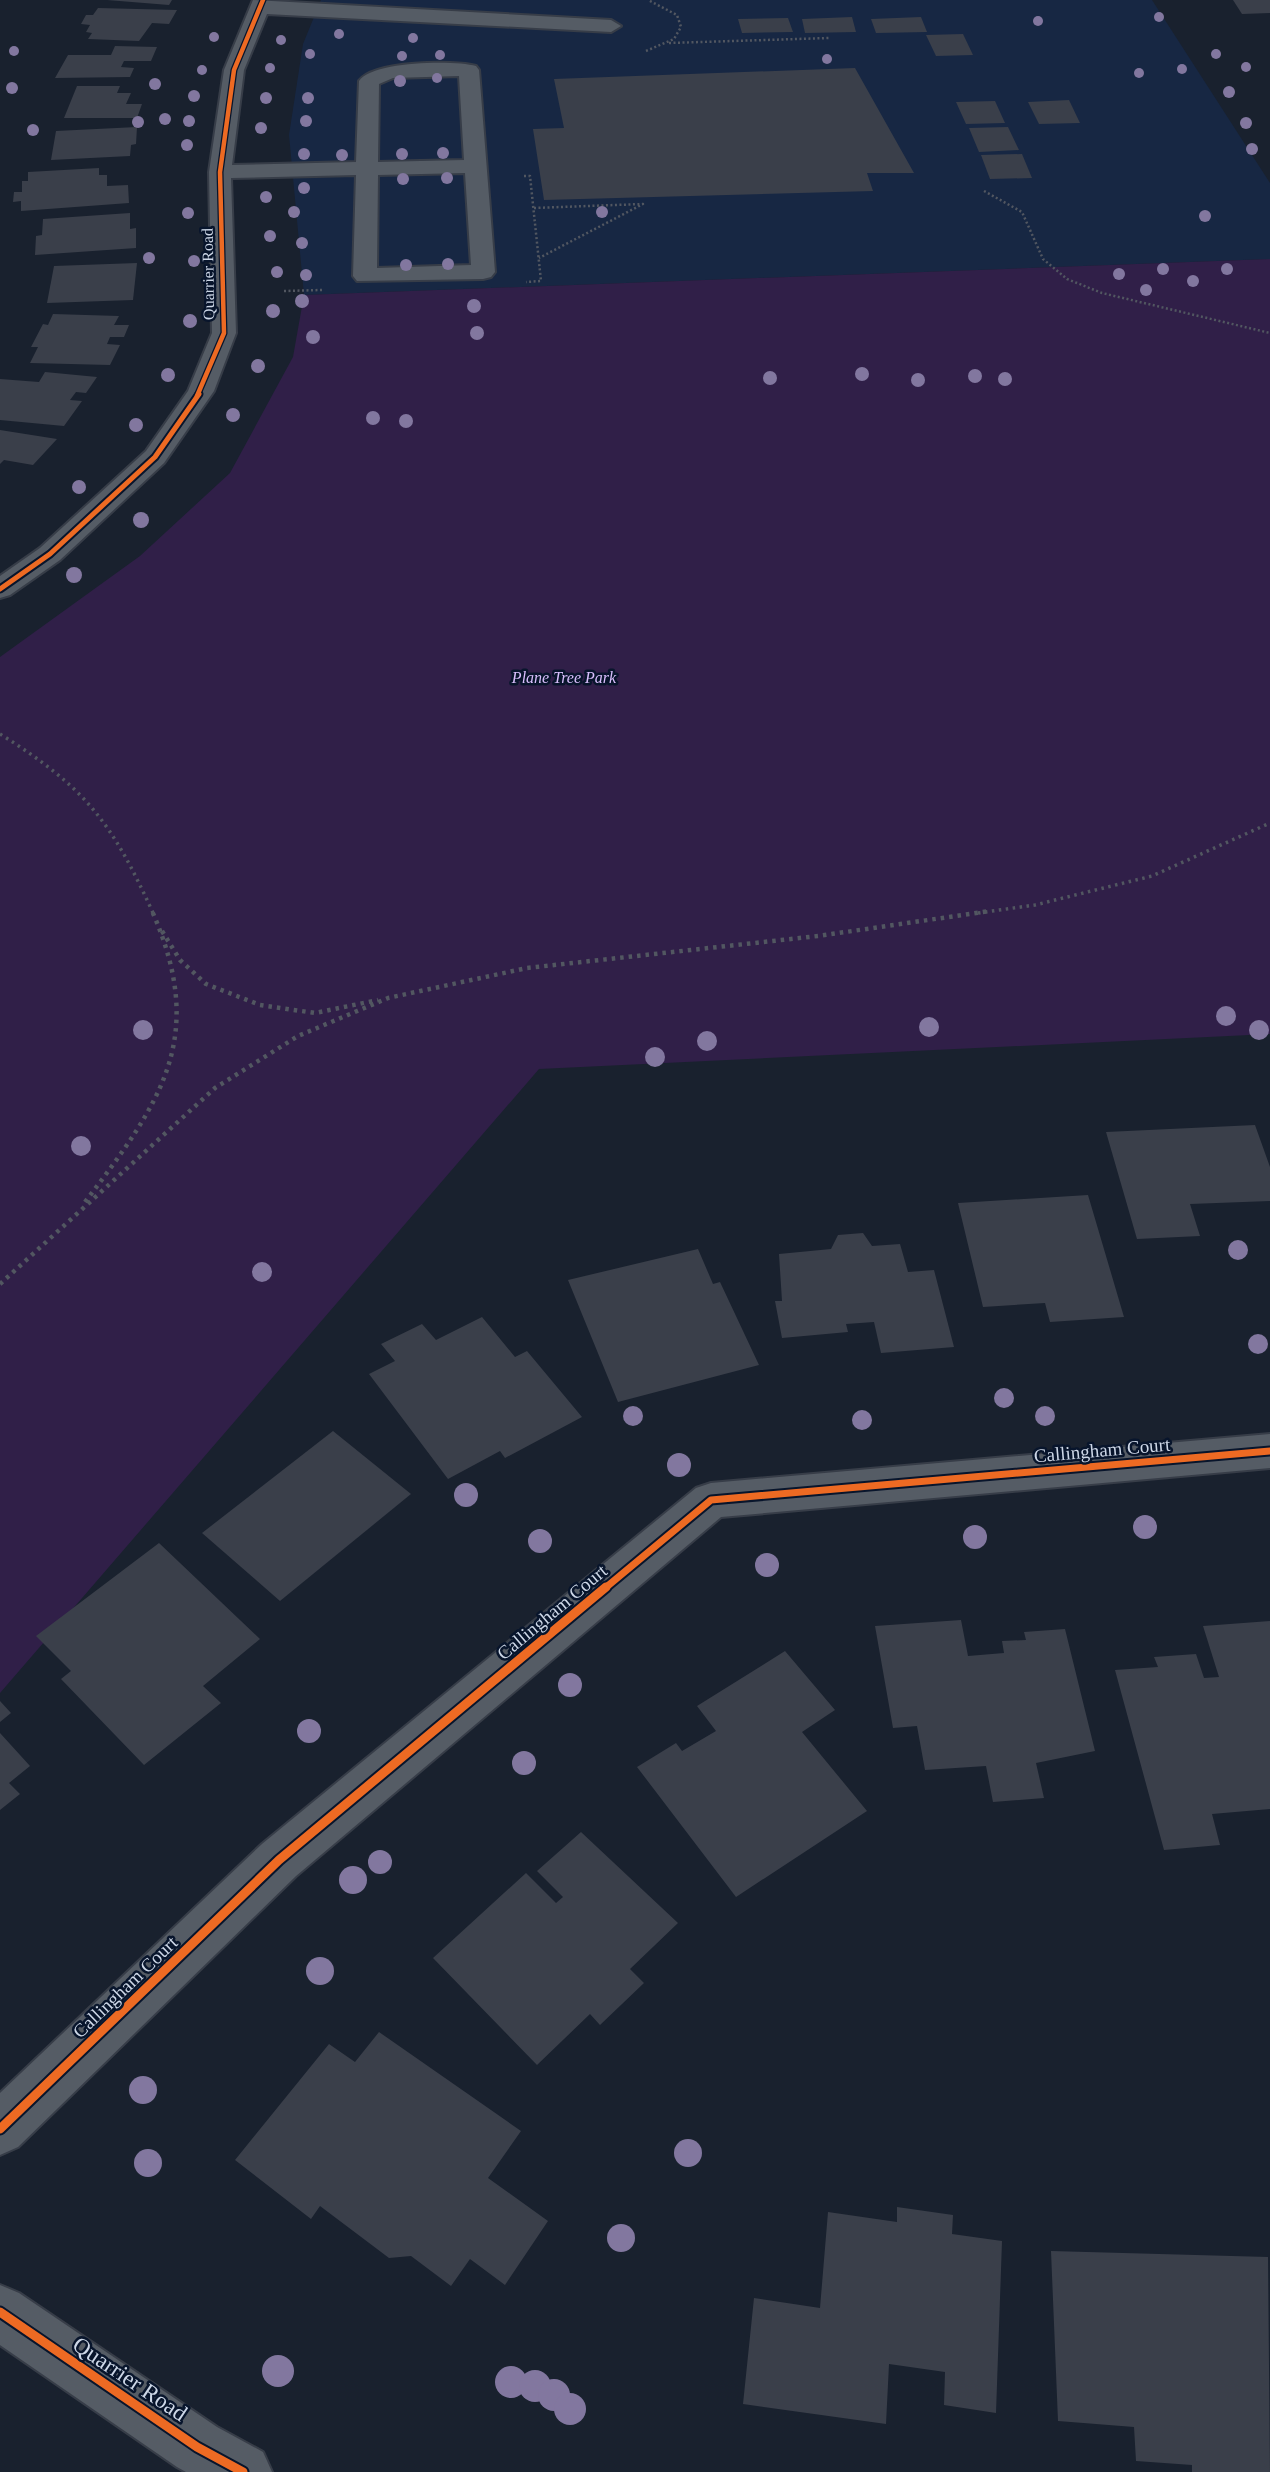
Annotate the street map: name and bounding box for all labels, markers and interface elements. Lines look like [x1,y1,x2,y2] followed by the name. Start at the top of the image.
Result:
[199,228,217,320] street label: Quarrier Road
[511,669,617,686] park label: Plane Tree Park
[1033,1434,1172,1466] street label: Callingham Court
[493,1560,612,1664] street label: Callingham Court
[69,1931,182,2042] street label: Callingham Court
[68,2332,192,2427] street label: Quarrier Road

